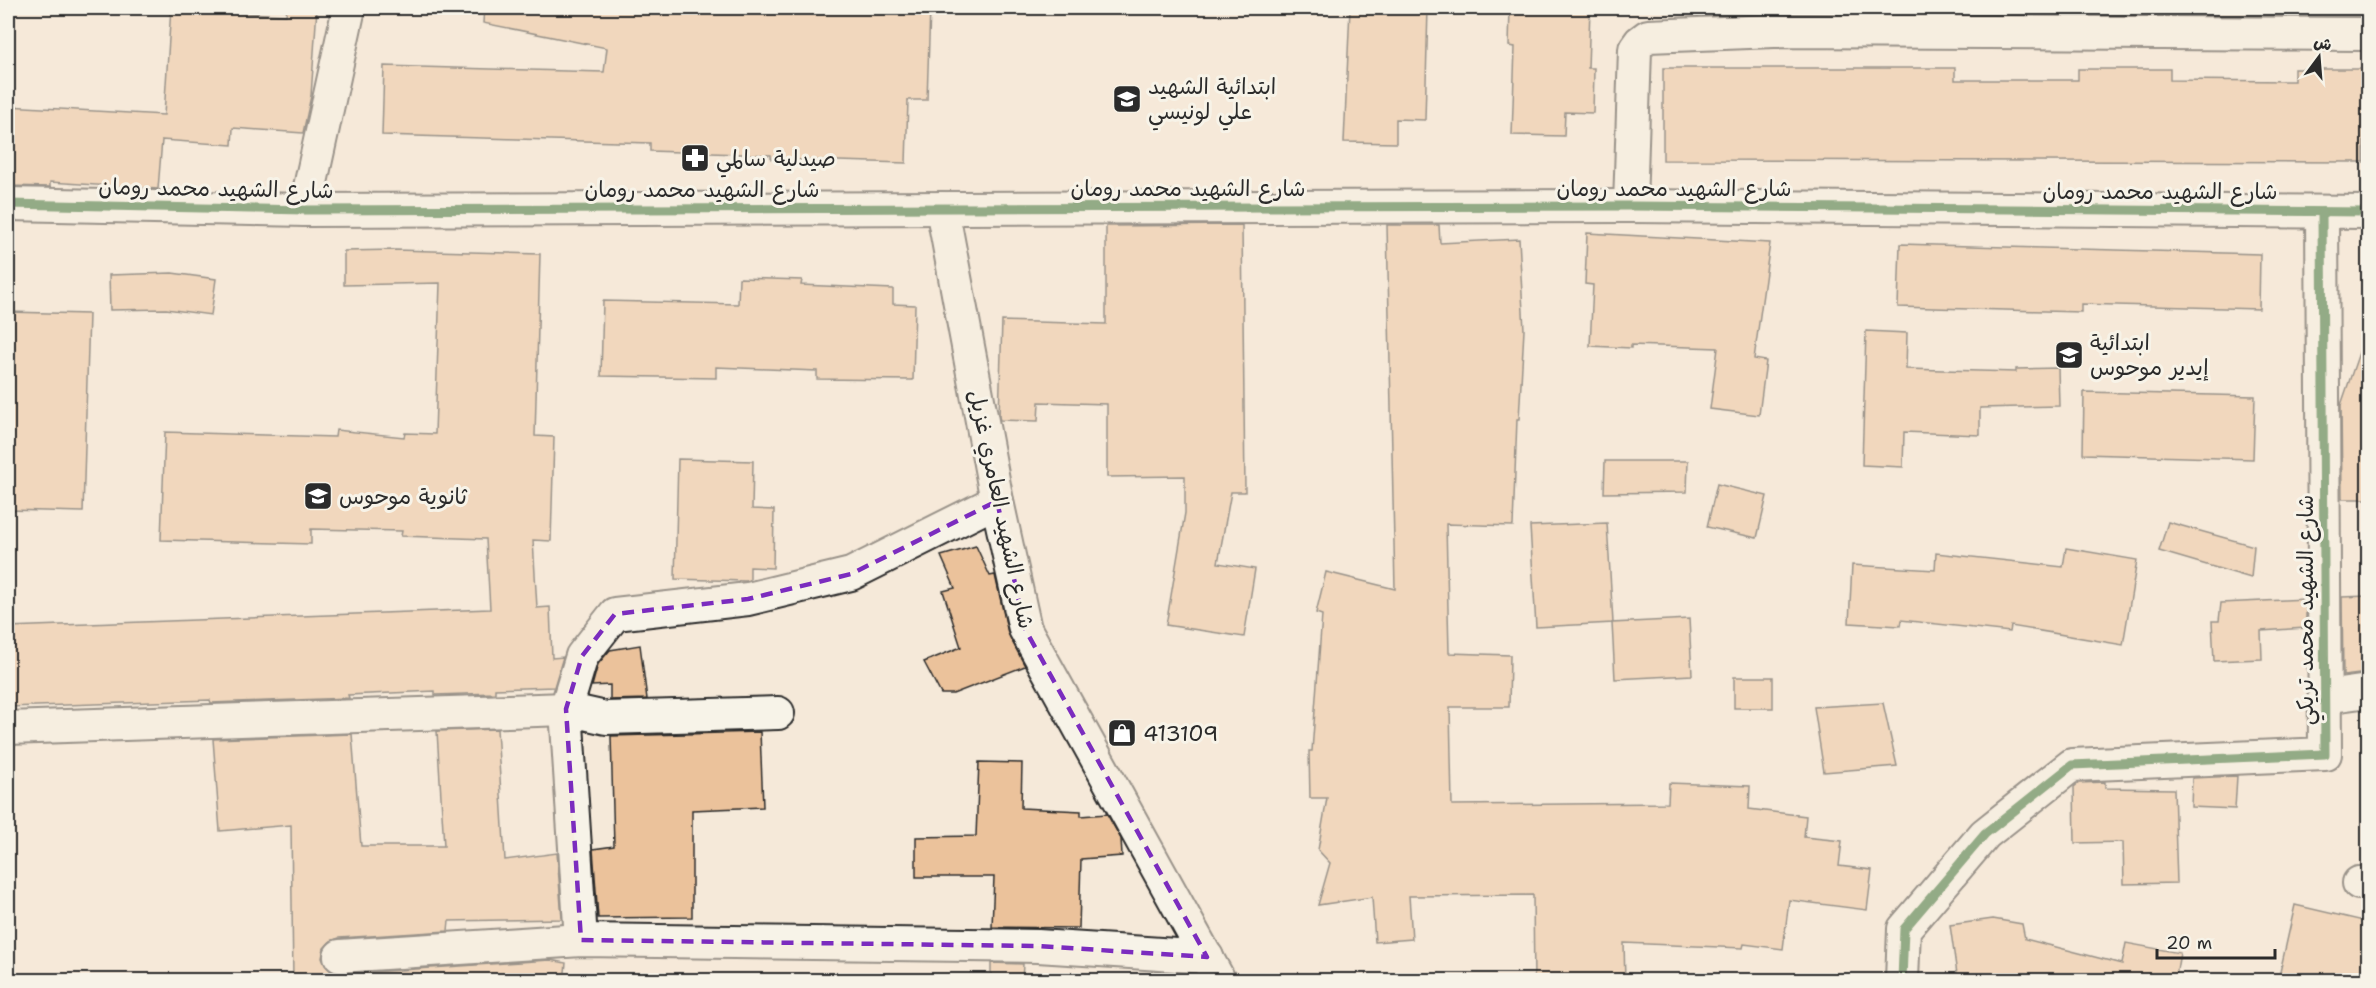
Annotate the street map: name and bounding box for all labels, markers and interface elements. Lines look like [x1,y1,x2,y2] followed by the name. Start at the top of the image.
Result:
[2289,27,2349,87] north arrow
[2312,31,2334,56] text: ش
[1148,72,1276,131] place label: ابتدائية الشهيد علي لونيسي
[1111,83,1143,115] school or university icon: ابتدائية الشهيد علي لونيسي
[679,142,711,174] pharmacy icon: صيدلية سالمي
[716,144,836,178] place label: صيدلية سالمي
[98,172,334,206] street label: شارع الشهيد محمد رومان
[1070,174,1306,204] street label: شارع الشهيد محمد رومان
[1556,174,1792,204] street label: شارع الشهيد محمد رومان
[584,175,820,205] street label: شارع الشهيد محمد رومان
[2042,177,2278,207] street label: شارع الشهيد محمد رومان
[2090,328,2209,382] place label: ابتدائية إيدير موحوس
[2053,339,2085,371] school or university icon: ابتدائية إيدير موحوس
[960,387,1041,632] street label: شارع الشهيد العامري غزيل
[302,480,334,512] school or university icon: ثانوية موحوس
[339,482,468,511] place label: ثانوية موحوس
[2291,495,2325,725] street label: شارع الشهيد محمد تريكي
[1106,717,1138,749] shop icon: 413109
[1143,719,1218,748] place label: 413109
[2157,922,2276,960] scale bar
[2166,931,2212,955] text: 20 m

